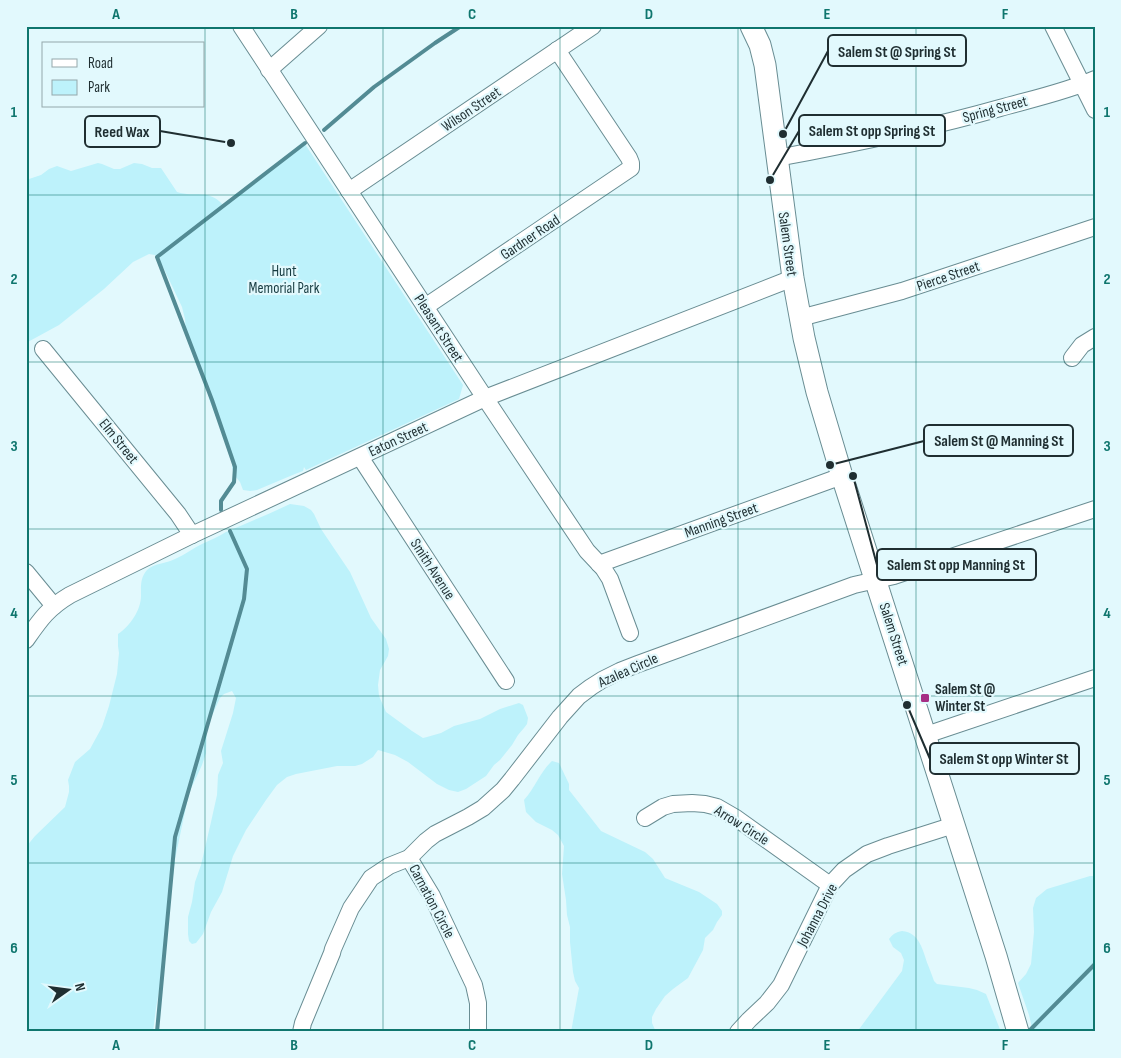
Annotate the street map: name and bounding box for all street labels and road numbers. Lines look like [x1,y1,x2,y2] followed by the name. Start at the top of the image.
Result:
[438,82,505,136] street label: Wilson Street
[961,92,1030,127] street label: Spring Street
[497,211,564,264] street label: Gardner Road
[774,211,801,278] street label: Salem Street
[914,257,982,296] street label: Pierce Street
[410,291,468,366] street label: Pleasant Street
[95,415,143,468] street label: Elm Street
[366,417,431,461] street label: Eaton Street
[682,498,761,543] street label: Manning Street
[406,535,459,603] street label: Smith Avenue
[874,600,913,668] street label: Salem Street
[594,649,661,692] street label: Azalea Circle
[710,801,773,850] street label: Arrow Circle
[404,861,459,941] street label: Carnation Circle
[792,880,842,951] street label: Johanna Drive

